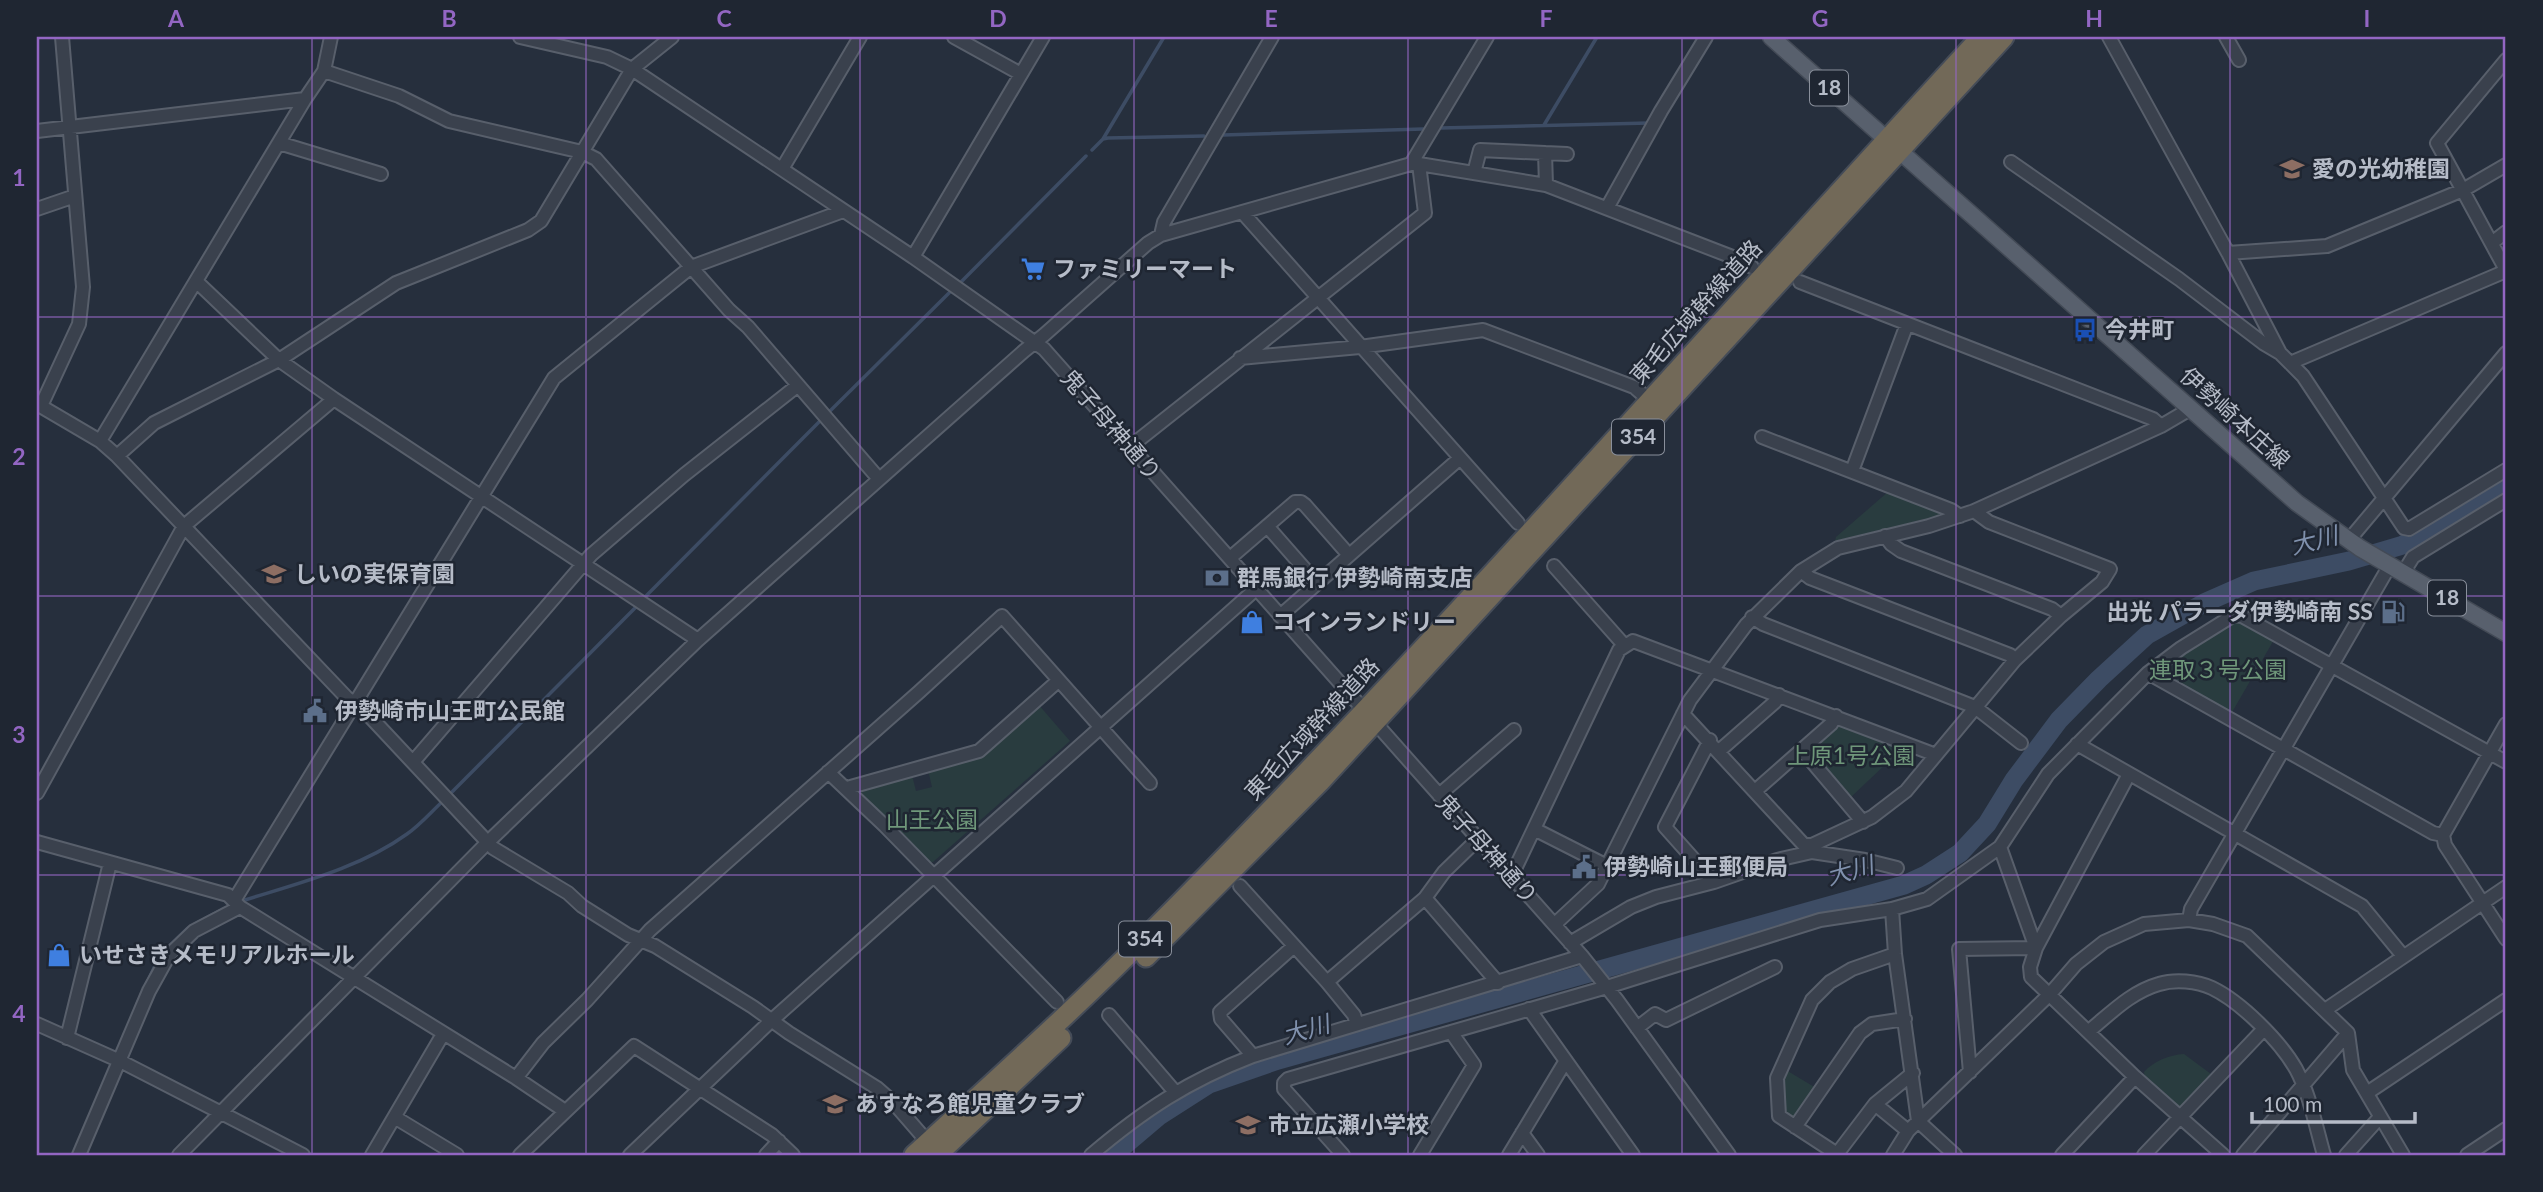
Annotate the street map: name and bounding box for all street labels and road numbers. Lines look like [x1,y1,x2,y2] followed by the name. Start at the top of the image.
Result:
[1810,70,1848,106] road number: 18
[1623,234,1767,389] street label: 東毛広域幹線道路
[2175,361,2296,474] street label: 伊勢崎本庄線
[1056,363,1168,486] street label: 鬼子母神通り
[1612,420,1664,454] road number: 354
[2428,580,2466,616] road number: 18
[1238,651,1384,805] street label: 東毛広域幹線道路
[1431,788,1544,909] street label: 鬼子母神通り
[1119,922,1171,956] road number: 354

